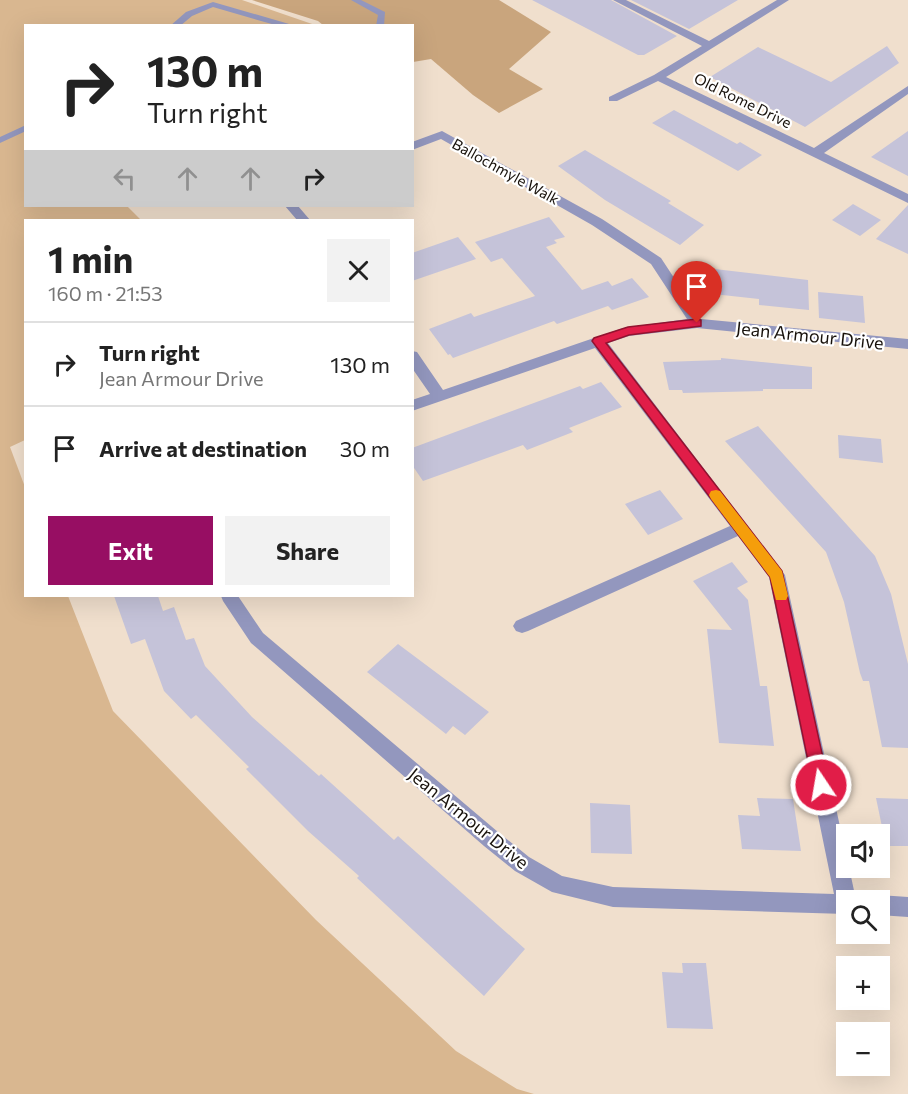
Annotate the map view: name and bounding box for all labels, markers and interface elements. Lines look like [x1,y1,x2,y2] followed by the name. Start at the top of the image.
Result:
[147,44,263,96] text: 130 m
[48,48,126,126] icon: right
[691,69,795,131] street label: Old Rome Drive
[147,96,267,129] text: Turn right
[449,134,563,208] street label: Ballochmyle Walk
[108,162,141,195] icon: left
[171,162,204,195] icon: ahead
[234,162,267,195] icon: ahead
[297,162,330,195] icon: right
[48,236,133,280] text: 1 min
[327,239,390,302] button: close
[671,261,722,323] pin
[680,270,713,303] icon: arrive
[48,281,163,305] text: 160 m · 21:53
[735,316,885,354] street label: Jean Armour Drive
[99,339,200,366] text: Turn right
[48,348,81,381] icon: right
[330,351,390,378] text: 130 m
[99,366,264,390] text: Jean Armour Drive
[48,432,81,465] icon: arrive
[99,435,307,462] text: Arrive at destination
[340,435,390,462] text: 30 m
[48,516,213,585] button: Exit
[225,516,390,585] button: Share
[789,753,853,817] position arrow
[405,763,533,873] street label: Jean Armour Drive
[836,824,890,1076] map controls
[836,824,890,878] button: sound
[836,890,890,944] button: search
[836,956,890,1010] button: +
[836,1022,890,1076] button: −

